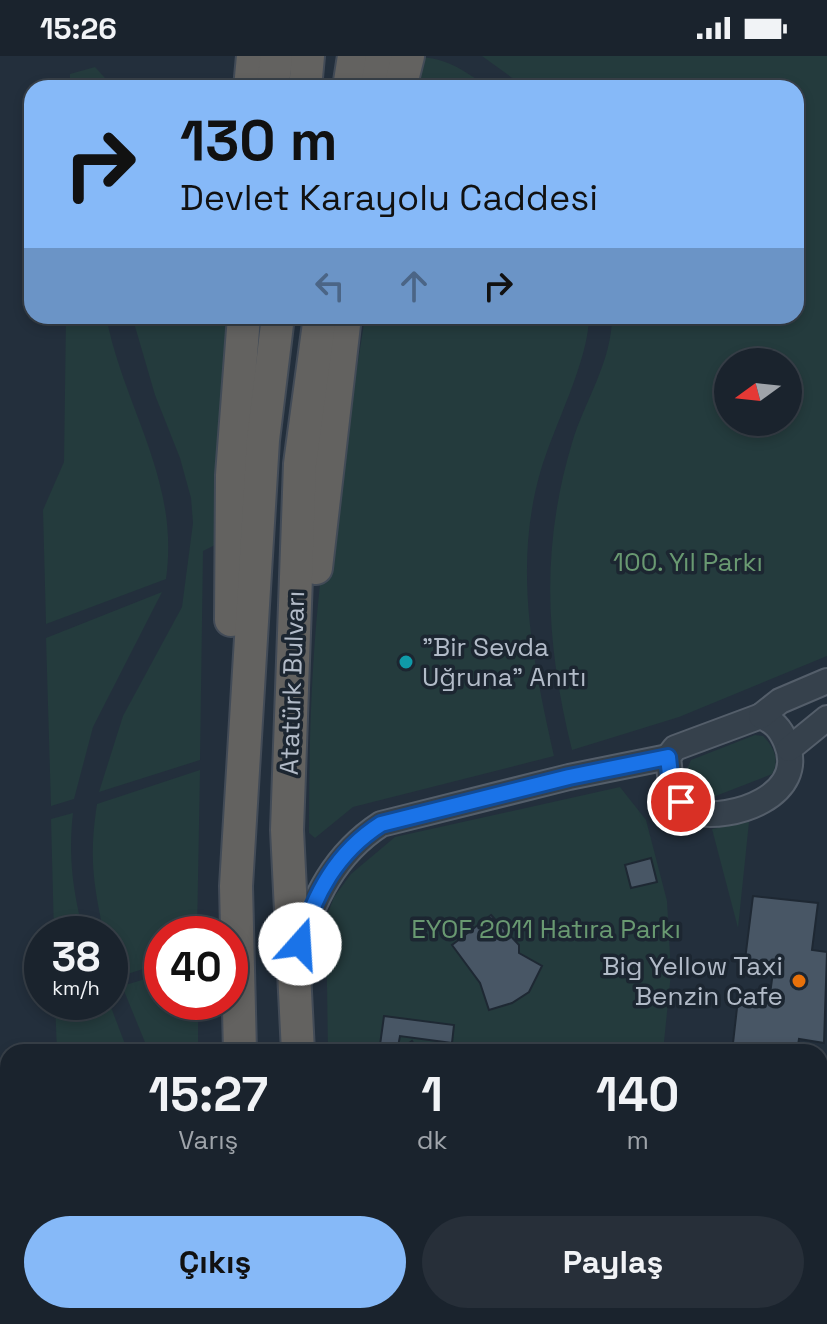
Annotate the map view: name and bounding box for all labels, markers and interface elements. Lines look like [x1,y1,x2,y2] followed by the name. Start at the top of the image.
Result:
[40,9,117,48] text: 15:26
[180,105,338,176] text: 130 m
[48,112,152,216] icon: right
[180,175,598,221] text: Devlet Karayolu Caddesi
[308,264,352,308] icon: left
[392,264,436,308] icon: ahead
[476,264,520,308] icon: right
[714,348,802,436] north arrow
[714,348,802,436] map controls
[613,545,763,579] park label: 100. Yıl Parkı
[272,590,312,776] street label: Atatürk Bulvarı
[422,630,586,694] place label: "Bir Sevda Uğruna" Anıtı
[397,653,415,671] marker: "Bir Sevda Uğruna" Anıtı
[647,768,715,836] pin
[659,780,703,824] icon: arrive
[258,902,342,986] position arrow
[411,912,681,946] park label: EYOF 2011 Hatıra Parkı
[144,916,248,1020] speed limit sign: 40
[52,932,100,983] text: 38
[602,949,783,1013] place label: Big Yellow Taxi Benzin Cafe
[790,972,808,990] marker: Big Yellow Taxi Benzin Cafe
[52,975,100,1001] text: km/h
[149,1064,268,1125] text: 15:27
[421,1064,443,1125] text: 1
[596,1064,679,1125] text: 140
[178,1123,238,1157] text: Varış
[417,1123,447,1157] text: dk
[626,1123,649,1157] text: m
[24,1216,406,1308] button: Çıkış
[422,1216,804,1308] button: Paylaş

